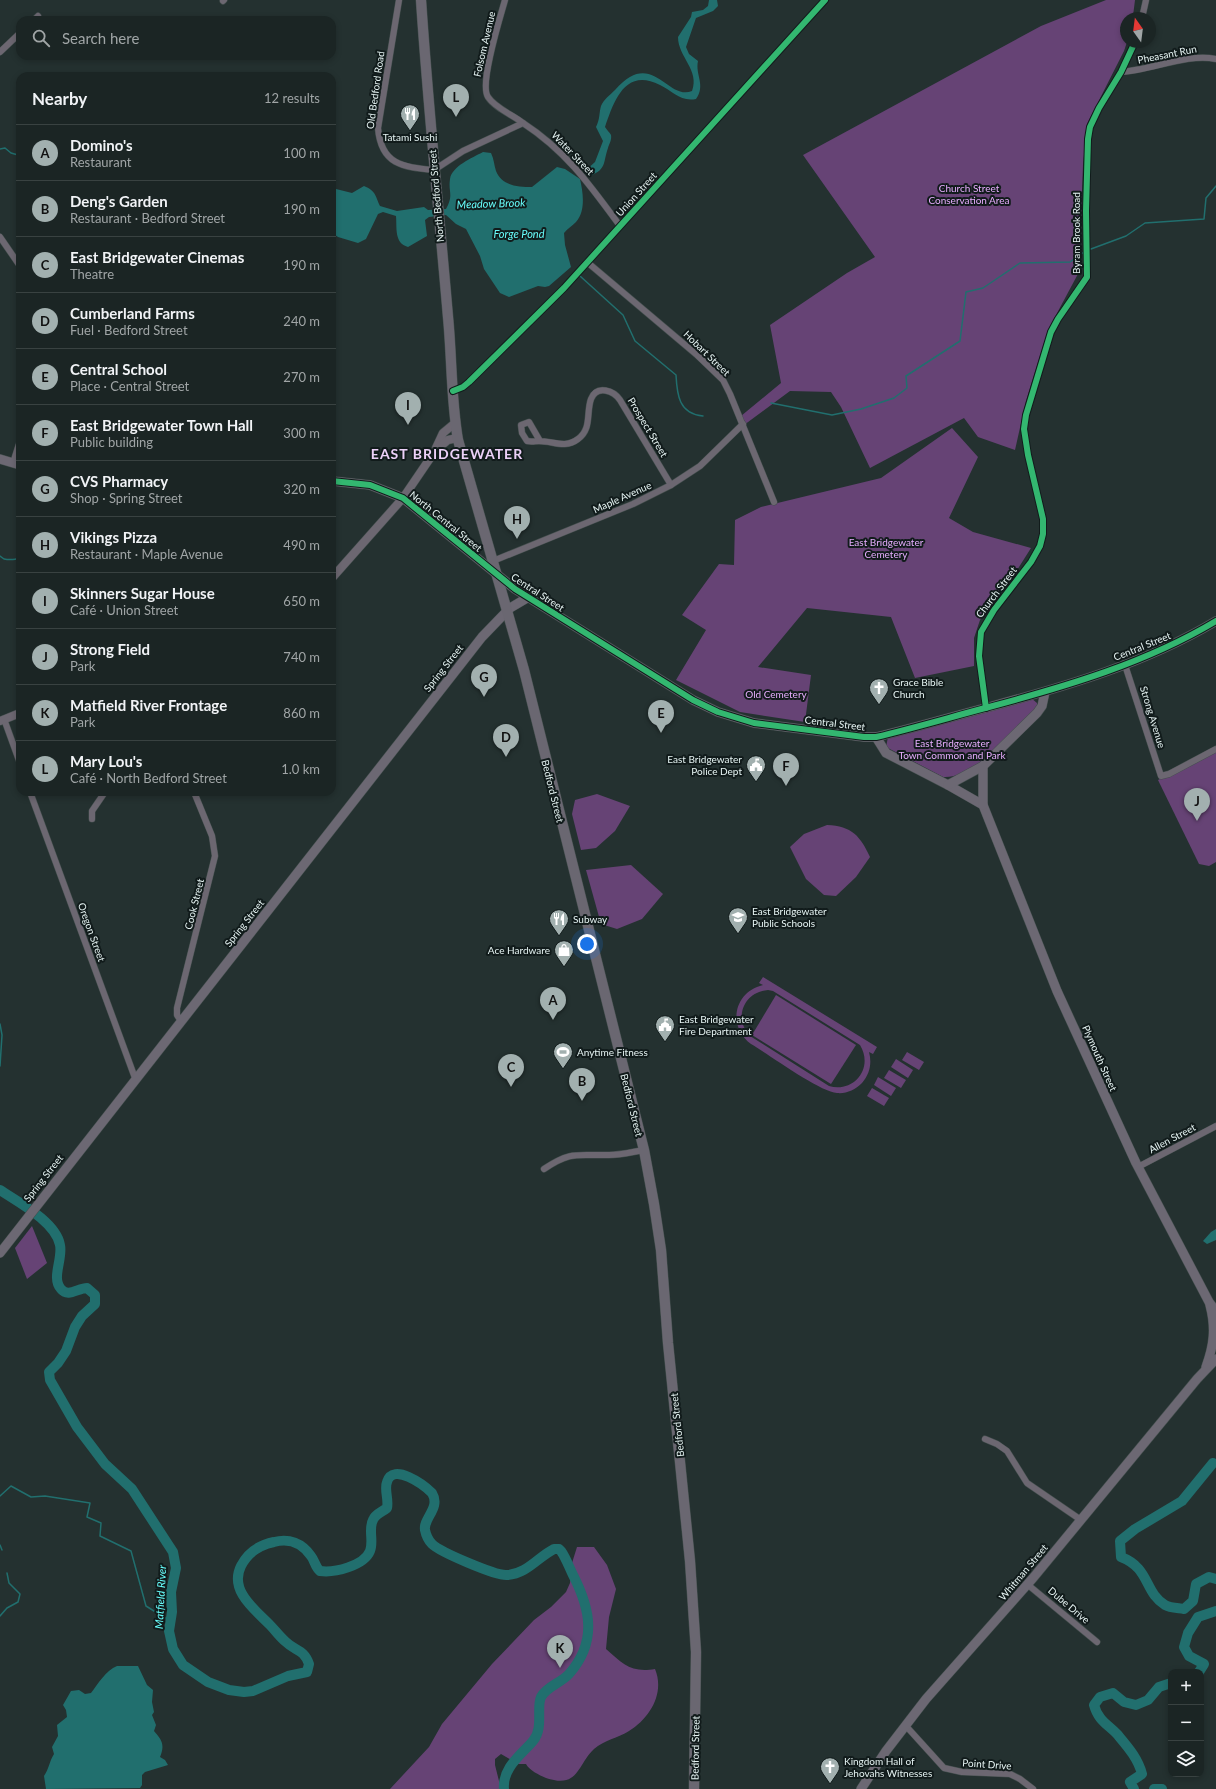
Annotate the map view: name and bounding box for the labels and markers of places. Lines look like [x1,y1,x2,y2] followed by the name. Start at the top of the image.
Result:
[443,84,469,117] pin: L
[399,103,421,131] restaurant icon: Tatami Sushi
[383,131,437,143] place label: Tatami Sushi
[395,392,421,425] pin: I
[504,506,530,539] pin: H
[471,664,497,697] pin: G
[893,676,943,700] place label: Grace Bible Church
[868,677,890,705] church icon: Grace Bible Church
[648,700,674,733] pin: E
[493,724,519,757] pin: D
[667,753,742,777] place label: East Bridgewater Police Dept
[773,753,799,786] pin: F
[745,754,767,782] public building icon: East Bridgewater Police Dept
[1184,788,1210,821] pin: J
[752,905,827,929] place label: East Bridgewater Public Schools
[727,906,749,934] school or university icon: East Bridgewater Public Schools
[548,908,570,936] restaurant icon: Subway
[573,913,608,925] place label: Subway
[553,939,575,967] shop icon: Ace Hardware
[488,944,550,956] place label: Ace Hardware
[540,987,566,1020] pin: A
[679,1013,754,1037] place label: East Bridgewater Fire Department
[654,1014,676,1042] public building icon: East Bridgewater Fire Department
[552,1041,574,1069] sports icon: Anytime Fitness
[577,1046,648,1058] place label: Anytime Fitness
[498,1054,524,1087] pin: C
[569,1068,595,1101] pin: B
[547,1635,573,1668] pin: K
[844,1755,932,1779] place label: Kingdom Hall of Jehovahs Witnesses
[819,1756,841,1784] church icon: Kingdom Hall of Jehovahs Witnesses

